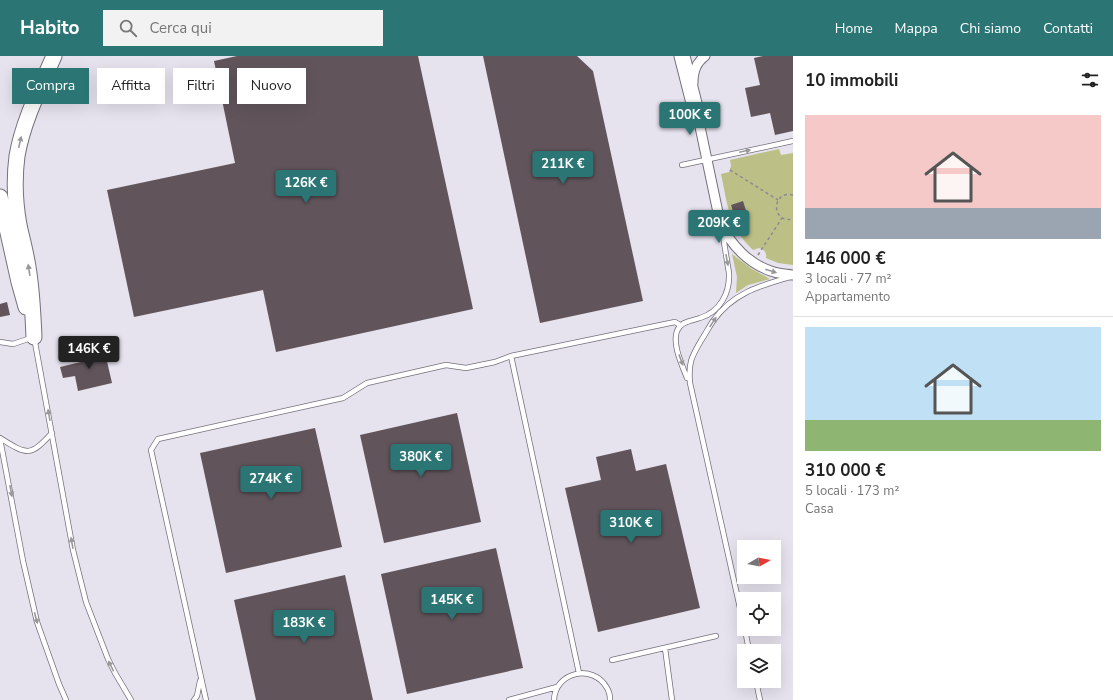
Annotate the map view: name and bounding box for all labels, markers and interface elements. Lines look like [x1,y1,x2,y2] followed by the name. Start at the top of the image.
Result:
[103,10,383,46] search box
[20,15,79,41] text: Habito
[117,17,139,39] icon: search
[149,18,212,38] text: Cerca qui
[835,19,873,38] text: Home
[895,19,938,38] text: Mappa
[960,19,1021,38] text: Chi siamo
[1043,19,1093,38] text: Contatti
[12,68,89,104] chip: Compra
[97,68,165,104] chip: Affitta
[173,68,229,104] chip: Filtri
[237,68,306,104] chip: Nuovo
[805,69,898,92] text: 10 immobili
[1079,69,1101,91] icon: filters
[657,102,723,136] pin: 100K €
[668,106,712,124] text: 100K €
[18,136,24,148] one-way arrow
[917,141,989,213] icon: home
[738,148,751,154] one-way arrow
[530,151,596,185] pin: 211K €
[541,155,585,173] text: 211K €
[273,170,339,204] pin: 126K €
[284,174,328,192] text: 126K €
[686,210,752,244] pin: 209K €
[697,214,741,232] text: 209K €
[805,247,886,270] text: 146 000 €
[725,254,731,266] one-way arrow
[26,264,32,276] one-way arrow
[766,268,778,274] one-way arrow
[805,270,892,288] text: 3 locali · 77 m²
[805,288,890,306] text: Appartamento
[709,317,717,327] one-way arrow
[56,336,122,370] pin: 146K €
[67,340,111,358] text: 146K €
[917,353,989,425] icon: home
[678,355,684,367] one-way arrow
[45,409,51,421] one-way arrow
[388,444,454,478] pin: 380K €
[399,448,443,466] text: 380K €
[805,459,886,482] text: 310 000 €
[238,466,304,500] pin: 274K €
[249,470,293,488] text: 274K €
[805,482,899,500] text: 5 locali · 173 m²
[8,485,14,497] one-way arrow
[805,500,834,518] text: Casa
[598,510,664,544] pin: 310K €
[609,514,653,532] text: 310K €
[69,537,75,549] one-way arrow
[737,540,781,584] north arrow
[737,540,781,688] map controls
[419,587,485,621] pin: 145K €
[430,591,474,609] text: 145K €
[737,592,781,636] button: locate
[271,610,337,644] pin: 183K €
[34,612,40,625] one-way arrow
[282,614,326,632] text: 183K €
[737,644,781,688] button: layers
[108,661,114,672] one-way arrow

